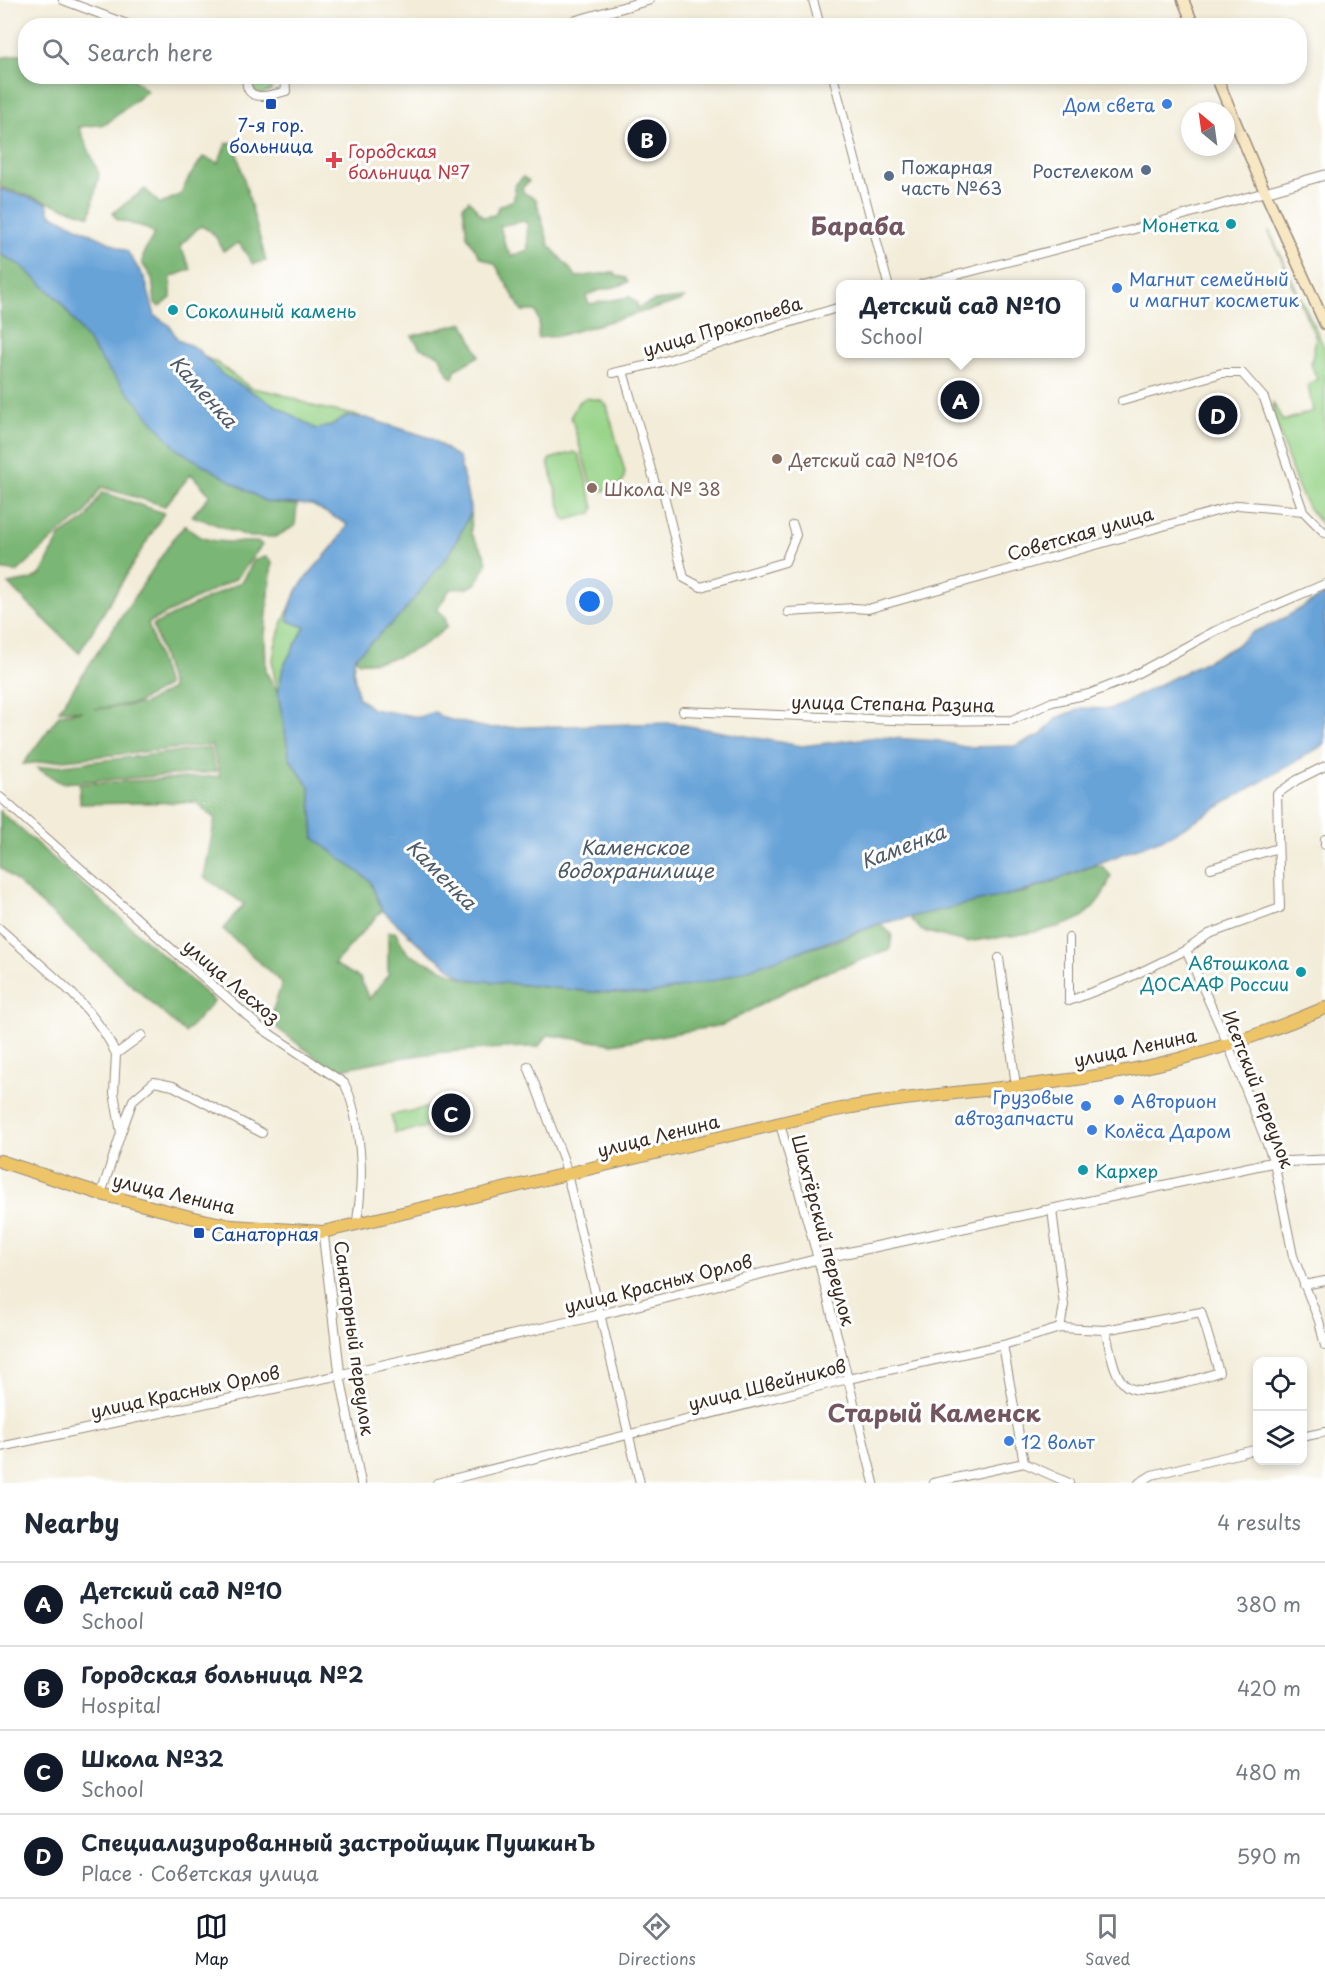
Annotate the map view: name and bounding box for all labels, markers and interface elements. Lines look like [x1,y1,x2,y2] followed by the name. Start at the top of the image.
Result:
[18,18,1307,84] search box
[39,35,72,68] icon: search
[87,35,213,68] text: Search here
[1062,91,1155,118] place label: Дом света
[264,97,278,111] marker: 7-я гор. больница
[1160,97,1174,111] marker: Дом света
[1181,102,1235,156] north arrow
[229,111,314,159] place label: 7-я гор. больница
[628,116,666,162] pin: B
[348,137,470,185] place label: Городская больница №7
[325,151,343,169] marker: Городская больница №7
[901,153,1002,201] place label: Пожарная часть №63
[1032,157,1134,184] place label: Ростелеком
[1139,163,1153,177] marker: Ростелеком
[882,169,896,183] marker: Пожарная часть №63
[811,207,905,243] district label: Бараба
[1142,211,1220,238] place label: Монетка
[1224,217,1238,231] marker: Монетка
[1129,265,1299,313] place label: Магнит семейный и магнит косметик
[836,280,1085,358] popup
[1110,281,1124,295] marker: Магнит семейный и магнит косметик
[860,288,1061,321] text: Детский сад №10
[639,289,806,363] street label: улица Прокопьева
[185,297,356,324] place label: Соколиный камень
[166,303,180,317] marker: Соколиный камень
[860,321,923,351] text: School
[163,348,245,434] water label: Каменка
[940,378,980,422] pin: A
[1198,392,1238,438] pin: D
[788,446,958,473] place label: Детский сад №106
[770,452,784,466] marker: Детский сад №106
[604,475,721,502] place label: Школа № 38
[585,481,599,495] marker: Школа № 38
[1004,499,1157,567] street label: Советская улица
[575,587,604,616] your location
[791,688,996,718] street label: улица Степана Разина
[856,816,950,876] water label: Каменка
[400,832,484,916] water label: Каменка
[556,832,715,885] water label: Каменское водохранилище
[178,932,286,1030] street label: улица Лесхоз
[1140,949,1290,997] place label: Автошкола ДОСААФ России
[1294,965,1308,979] marker: Автошкола ДОСААФ России
[1216,1006,1302,1172] street label: Исетский переулок
[1071,1021,1200,1073] street label: улица Ленина
[954,1083,1074,1131] place label: Грузовые автозапчасти
[1131,1087,1217,1114] place label: Авторион
[432,1090,470,1136] pin: C
[1112,1093,1126,1107] marker: Авторион
[1079,1099,1093,1113] marker: Грузовые автозапчасти
[594,1107,723,1163] street label: улица Ленина
[1104,1117,1231,1144] place label: Колёса Даром
[1085,1123,1099,1137] marker: Колёса Даром
[785,1131,863,1329] street label: Шахтёрский переулок
[1095,1157,1158,1184] place label: Кархер
[1076,1163,1090,1177] marker: Кархер
[110,1166,239,1220] street label: улица Ленина
[211,1220,319,1247] place label: Санаторная
[192,1226,206,1240] marker: Санаторная
[328,1239,382,1437] street label: Санаторный переулок
[561,1247,755,1319] street label: улица Красных Орлов
[685,1351,849,1417] street label: улица Швейников
[1253,1357,1307,1465] map controls
[1253,1357,1307,1411] button: locate
[88,1358,282,1424] street label: улица Красных Орлов
[827,1394,1041,1430] district label: Старый Каменск
[1253,1411,1307,1465] button: layers
[1021,1428,1095,1455] place label: 12 вольт
[1002,1434,1016,1448] marker: 12 вольт
[24,1503,119,1542] text: Nearby
[1217,1507,1301,1537] text: 4 results
[81,1573,282,1606] text: Детский сад №10
[36,1589,51,1619] text: A
[1235,1589,1301,1619] text: 380 m
[81,1606,144,1636] text: School
[81,1657,363,1690] text: Городская больница №2
[37,1673,50,1703] text: B
[1237,1673,1301,1703] text: 420 m
[81,1690,161,1720] text: Hospital
[81,1741,224,1774] text: Школа №32
[36,1757,51,1787] text: C
[1236,1757,1301,1787] text: 480 m
[81,1774,144,1804] text: School
[81,1825,595,1858] text: Специализированный застройщик ПушкинЪ
[36,1841,51,1871] text: D
[1237,1841,1301,1871] text: 590 m
[81,1858,318,1888] text: Place · Советская улица
[195,1910,229,1970] tab: Map
[618,1910,696,1970] tab: Directions
[1085,1910,1130,1970] tab: Saved

